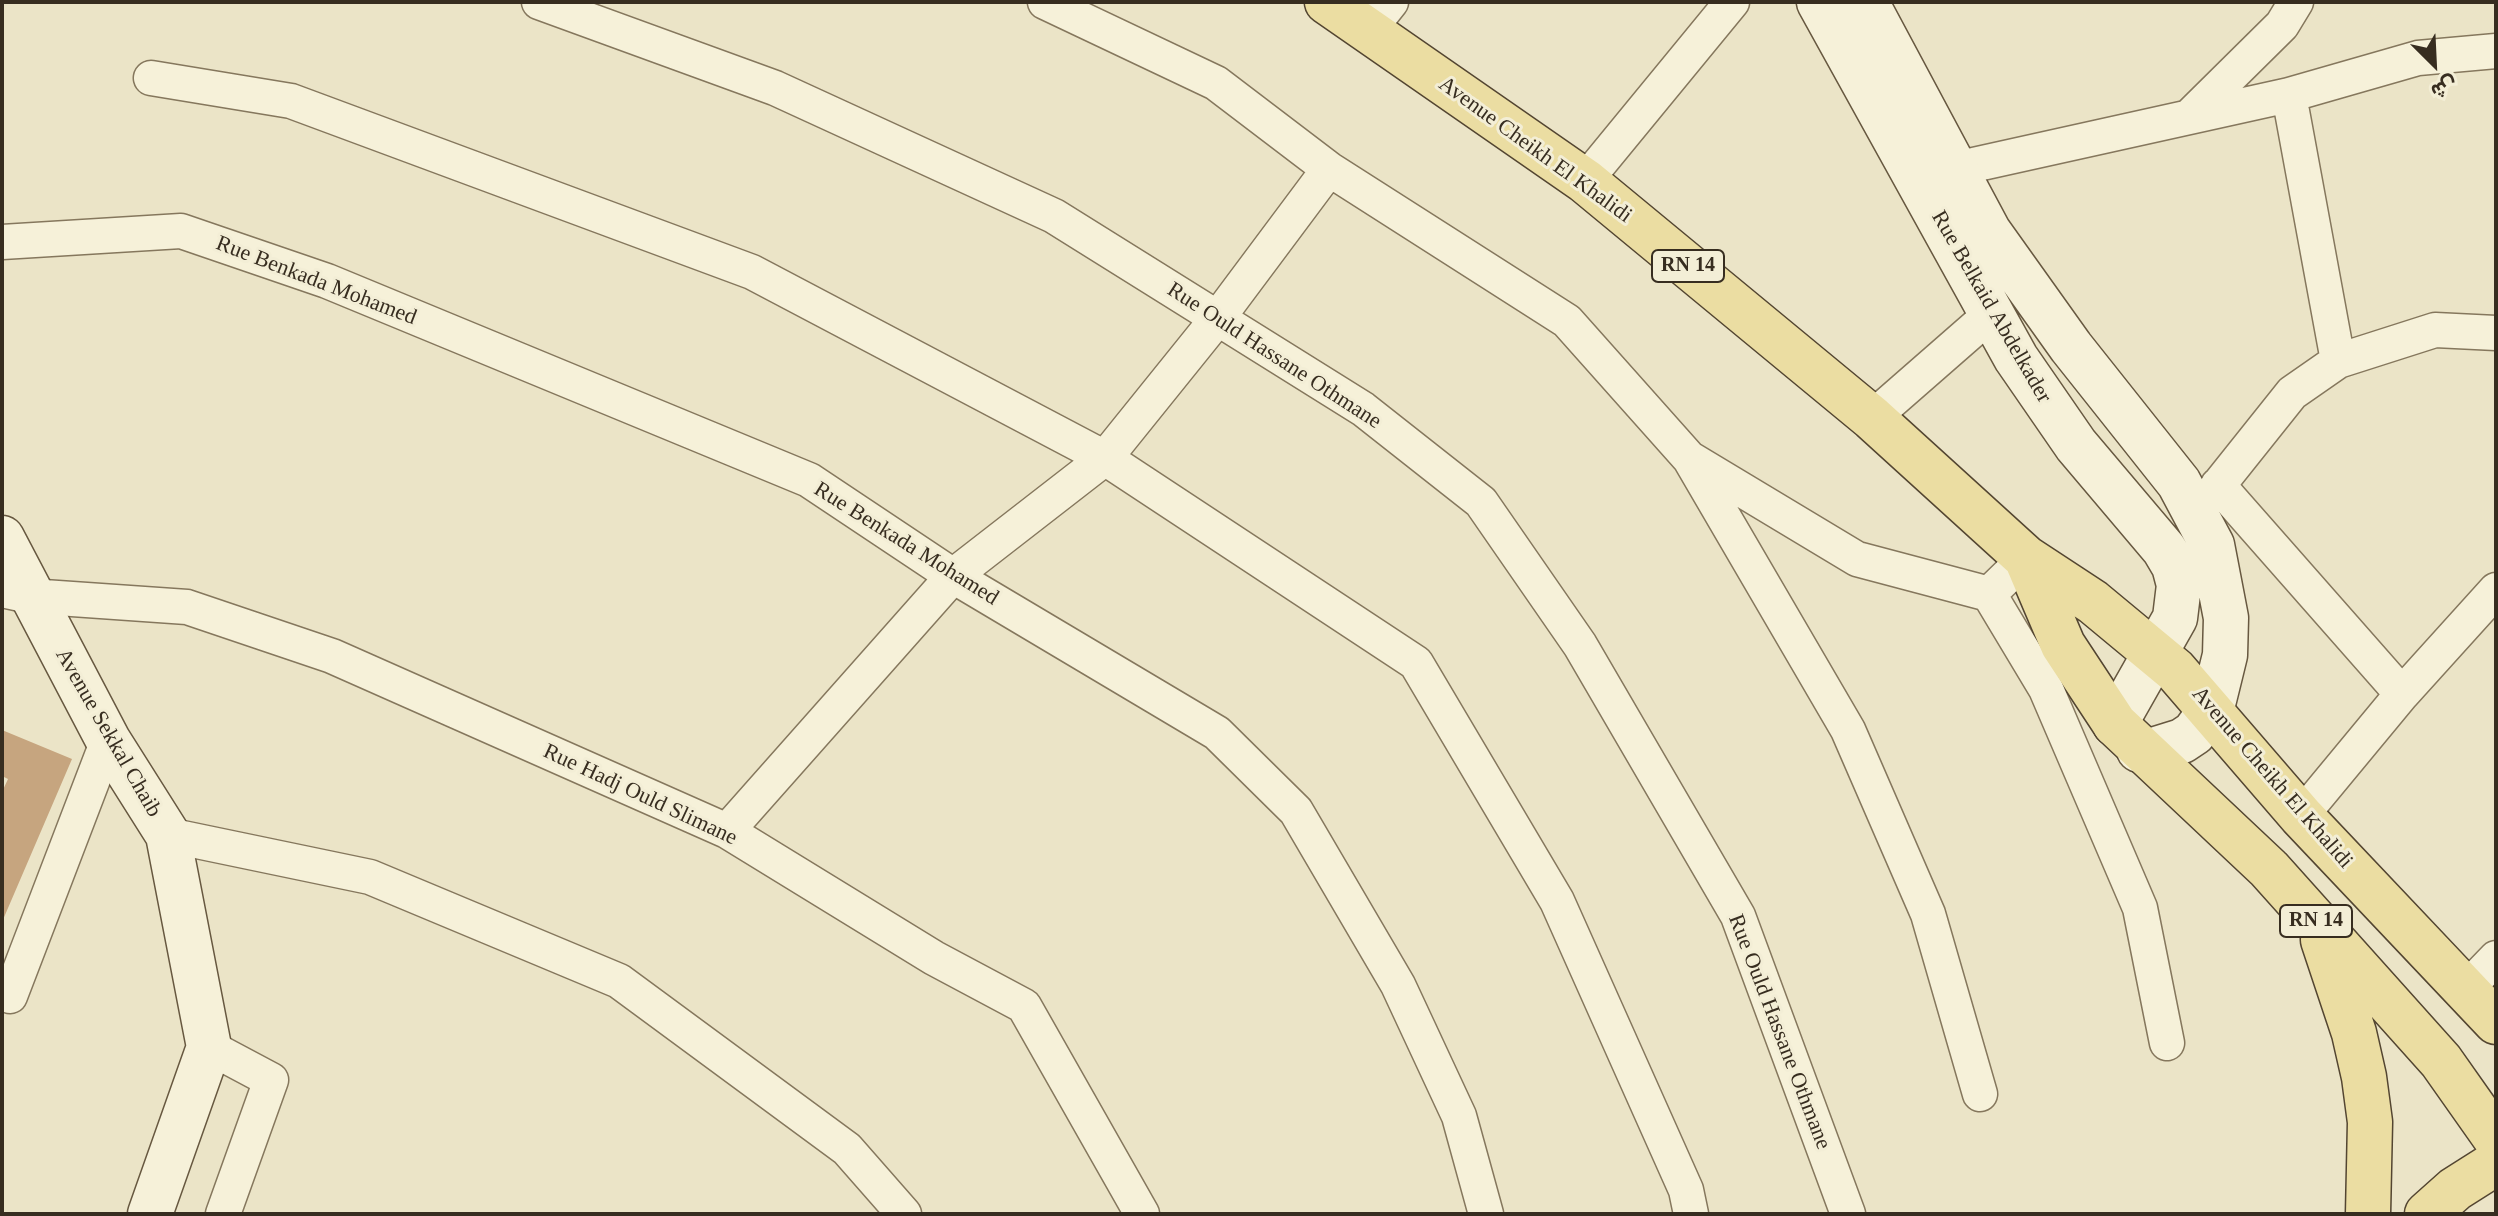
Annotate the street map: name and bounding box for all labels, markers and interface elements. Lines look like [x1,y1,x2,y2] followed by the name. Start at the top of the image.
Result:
[2394,24,2474,104] north arrow
[2425,65,2463,108] text: ش
[1430,69,1640,231] street label: Avenue Cheikh El Khalidi
[1922,200,2060,414] street label: Rue Belkaid Abdelkader
[202,227,430,335] street label: Rue Benkada Mohamed
[1652,250,1724,282] road number: RN 14
[1151,270,1397,442] street label: Rue Ould Hassane Othmane
[800,471,1012,617] street label: Rue Benkada Mohamed
[46,638,170,828] street label: Avenue Sekkal Chaib
[2183,679,2361,877] street label: Avenue Cheikh El Khalidi
[533,736,747,854] street label: Rue Hadj Ould Slimane
[1717,899,1841,1165] street label: Rue Ould Hassane Othmane
[2280,905,2352,937] road number: RN 14

